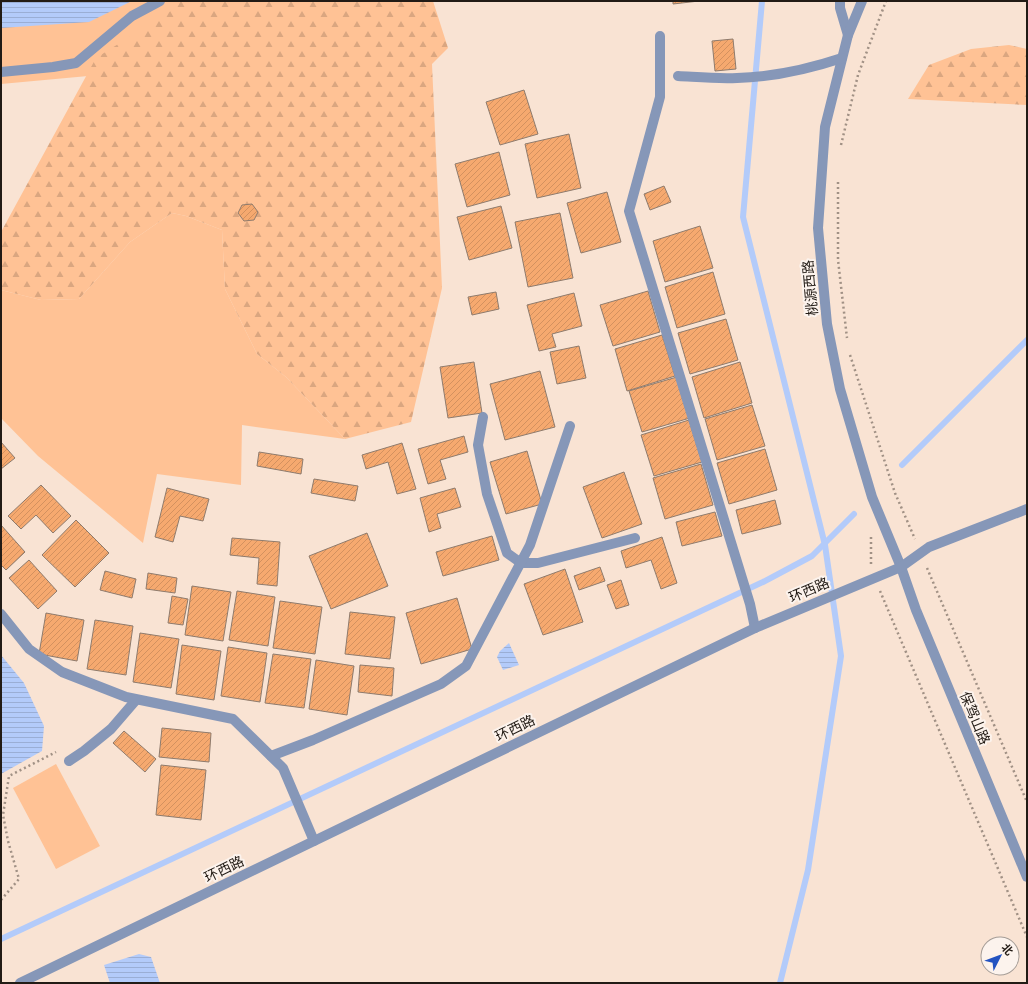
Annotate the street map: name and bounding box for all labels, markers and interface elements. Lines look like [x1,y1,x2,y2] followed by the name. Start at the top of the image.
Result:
[798,259,823,317] street label: 桃源西路
[786,573,833,608] street label: 环西路
[954,688,995,748] street label: 保驾山路
[492,710,539,747] street label: 环西路
[201,851,248,888] street label: 环西路
[980,936,1020,976] north arrow
[997,940,1017,959] text: 北

